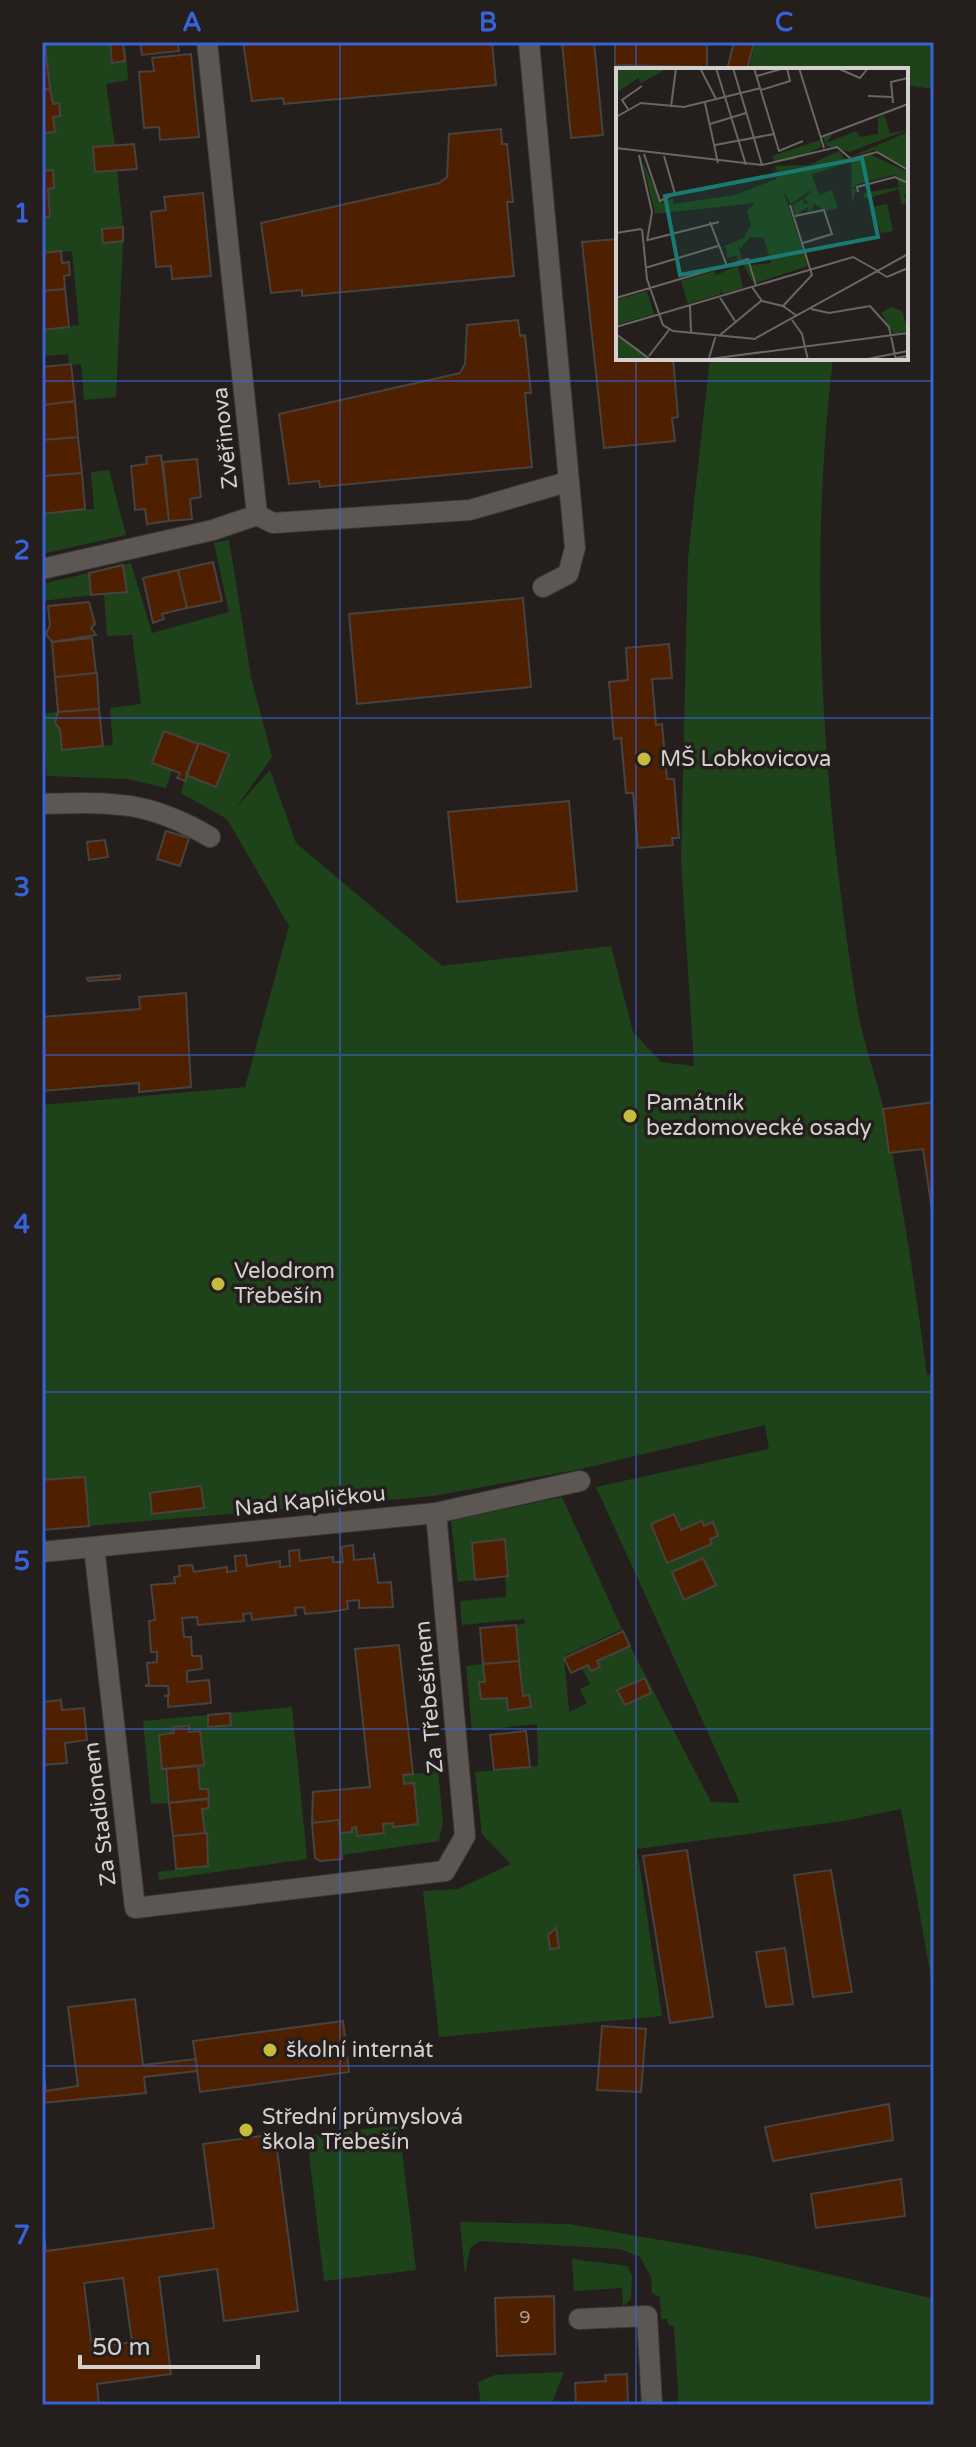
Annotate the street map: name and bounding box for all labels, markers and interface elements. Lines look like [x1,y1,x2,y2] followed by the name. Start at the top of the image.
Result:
[182,7,202,38] text: A
[479,7,497,38] text: B
[775,7,793,38] text: C
[616,68,908,360] inset map
[14,198,30,229] text: 1
[207,386,243,490] street label: Zvěřinova
[14,535,30,566] text: 2
[660,745,831,772] place label: MŠ Lobkovicova
[635,750,653,768] marker: MŠ Lobkovicova
[14,872,30,903] text: 3
[646,1090,872,1141] place label: Památník bezdomovecké osady
[621,1107,639,1125] marker: Památník bezdomovecké osady
[14,1209,30,1240] text: 4
[234,1258,335,1309] place label: Velodrom Třebešín
[209,1275,227,1293] marker: Velodrom Třebešín
[233,1480,387,1522] street label: Nad Kapličkou
[14,1546,30,1577] text: 5
[409,1620,449,1774] street label: Za Třebešínem
[78,1741,122,1887] street label: Za Stadionem
[14,1883,30,1914] text: 6
[286,2037,433,2063] place label: školní internát
[261,2041,279,2059] marker: školní internát
[262,2104,463,2155] place label: Střední průmyslová škola Třebešín
[237,2121,255,2139] marker: Střední průmyslová škola Třebešín
[14,2220,30,2251] text: 7
[519,2306,531,2328] house number: 9
[80,2319,258,2369] scale bar
[92,2333,150,2362] text: 50 m

